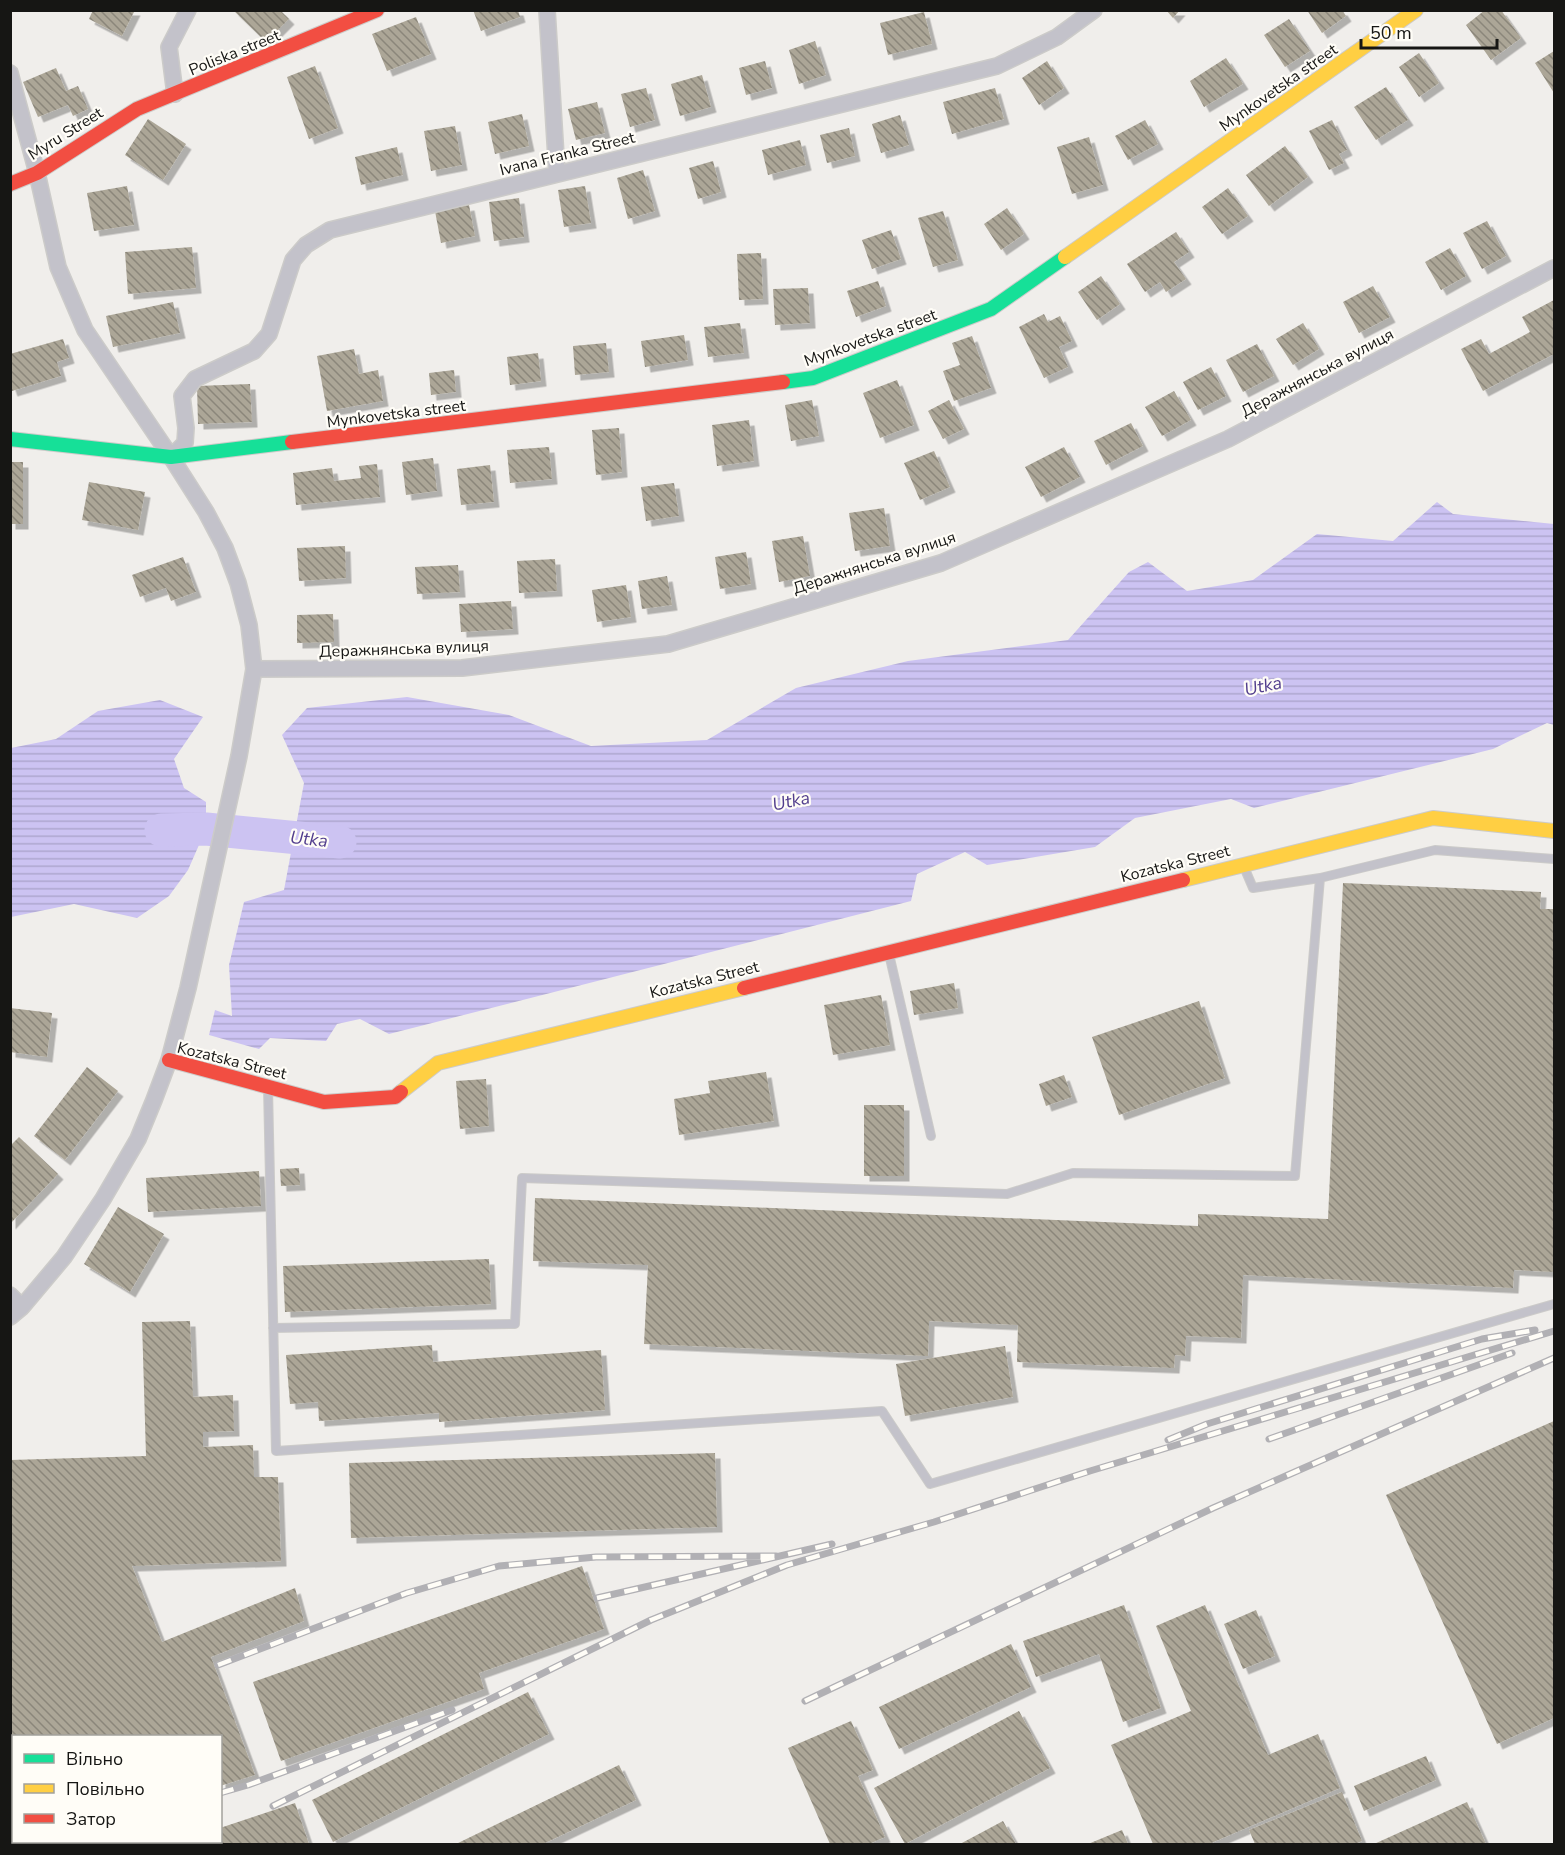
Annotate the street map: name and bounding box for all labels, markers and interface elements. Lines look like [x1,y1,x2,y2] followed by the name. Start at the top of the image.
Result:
[1361,12,1498,50] scale bar
[1370,21,1412,45] text: 50 m
[185,24,284,81] street label: Poliska street
[1215,39,1342,137] street label: Mynkovetska street
[24,102,107,166] street label: Myru Street
[497,126,637,181] street label: Ivana Franka Street
[801,304,940,372] street label: Mynkovetska street
[1237,323,1398,422] street label: Деражнянська вулиця
[326,395,467,433] street label: Mynkovetska street
[790,526,958,600] street label: Деражнянська вулиця
[319,635,489,663] street label: Деражнянська вулиця
[1242,670,1284,702] water label: Utka
[770,785,812,817] water label: Utka
[289,825,329,853] water label: Utka
[1118,840,1233,888] street label: Kozatska Street
[647,956,762,1004] street label: Kozatska Street
[175,1037,289,1085] street label: Kozatska Street
[12,1735,222,1843] legend
[66,1747,123,1771] text: Вільно
[66,1777,145,1801] text: Повільно
[66,1807,116,1831] text: Затор

